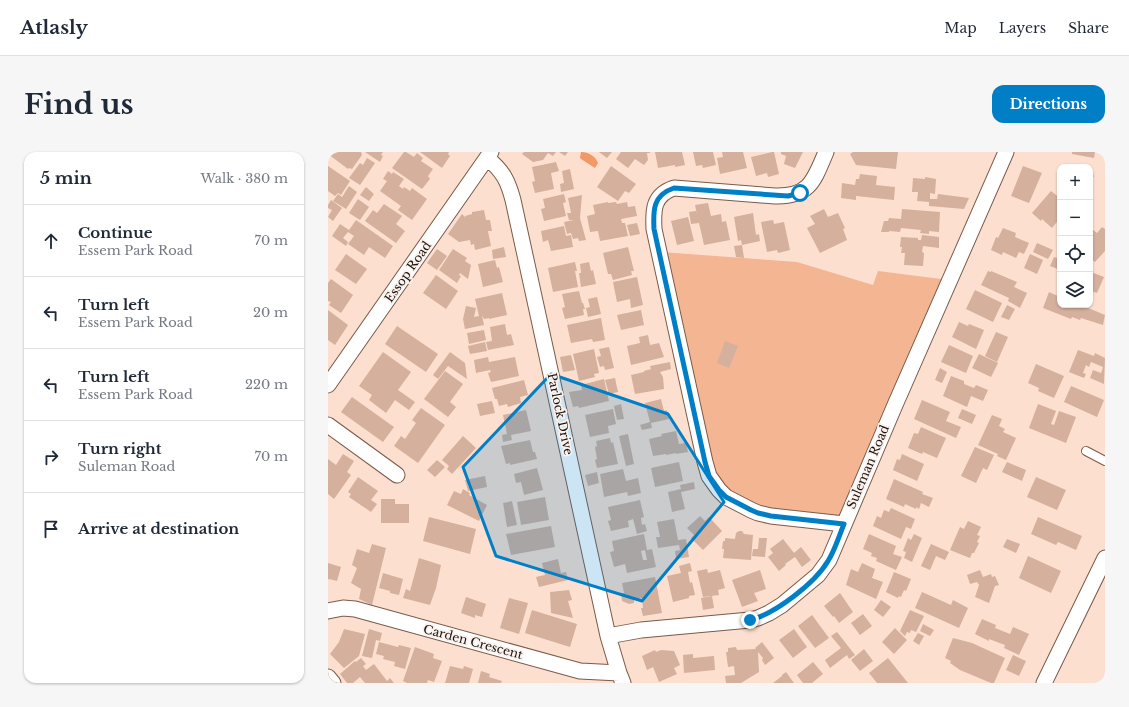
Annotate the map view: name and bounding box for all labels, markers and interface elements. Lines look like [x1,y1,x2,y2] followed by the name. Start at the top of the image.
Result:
[20,16,88,39] text: Atlasly
[944,19,977,37] text: Map
[999,19,1046,37] text: Layers
[1068,19,1109,37] text: Share
[992,85,1105,123] button: Directions
[24,87,134,122] text: Find us
[1057,164,1093,308] map controls
[1057,164,1093,200] button: +
[40,168,92,189] text: 5 min
[201,170,288,187] text: Walk · 380 m
[791,184,809,202] route start
[1057,200,1093,236] button: −
[78,223,153,242] text: Continue
[40,230,62,252] icon: ahead
[255,232,288,249] text: 70 m
[1057,236,1093,272] button: locate
[381,238,434,305] street label: Essop Road
[78,242,193,259] text: Essem Park Road
[1057,272,1093,308] button: layers
[78,295,149,314] text: Turn left
[40,302,62,324] icon: left
[253,304,288,321] text: 20 m
[78,314,193,331] text: Essem Park Road
[78,367,149,386] text: Turn left
[544,371,577,456] street label: Parlock Drive
[40,374,62,396] icon: left
[245,376,288,393] text: 220 m
[78,386,193,403] text: Essem Park Road
[843,423,892,511] street label: Suleman Road
[78,439,161,458] text: Turn right
[40,446,62,468] icon: right
[255,448,288,465] text: 70 m
[78,458,175,475] text: Suleman Road
[40,518,62,540] icon: arrive
[78,519,239,538] text: Arrive at destination
[741,611,759,629] route end
[422,621,525,662] street label: Carden Crescent

